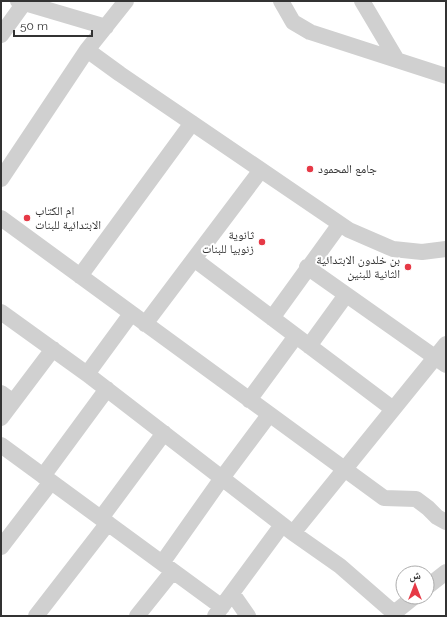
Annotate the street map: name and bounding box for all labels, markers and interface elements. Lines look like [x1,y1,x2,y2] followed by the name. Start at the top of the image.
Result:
[14,12,92,38] scale bar
[20,19,48,33] text: 50 m
[318,162,377,176] place label: جامع المحمود
[305,164,315,174] marker: جامع المحمود
[35,204,101,232] place label: ام الكتاب الابتدائية للبنات
[22,213,32,223] marker: ام الكتاب الابتدائية للبنات
[202,228,255,256] place label: ثانوية زنوبيا للبنات
[257,237,267,247] marker: ثانوية زنوبيا للبنات
[316,253,400,281] place label: بن خلدون الابتدائية الثانية للبنين
[403,262,413,272] marker: بن خلدون الابتدائية الثانية للبنين
[395,565,435,605] north arrow
[409,569,421,583] text: ش

